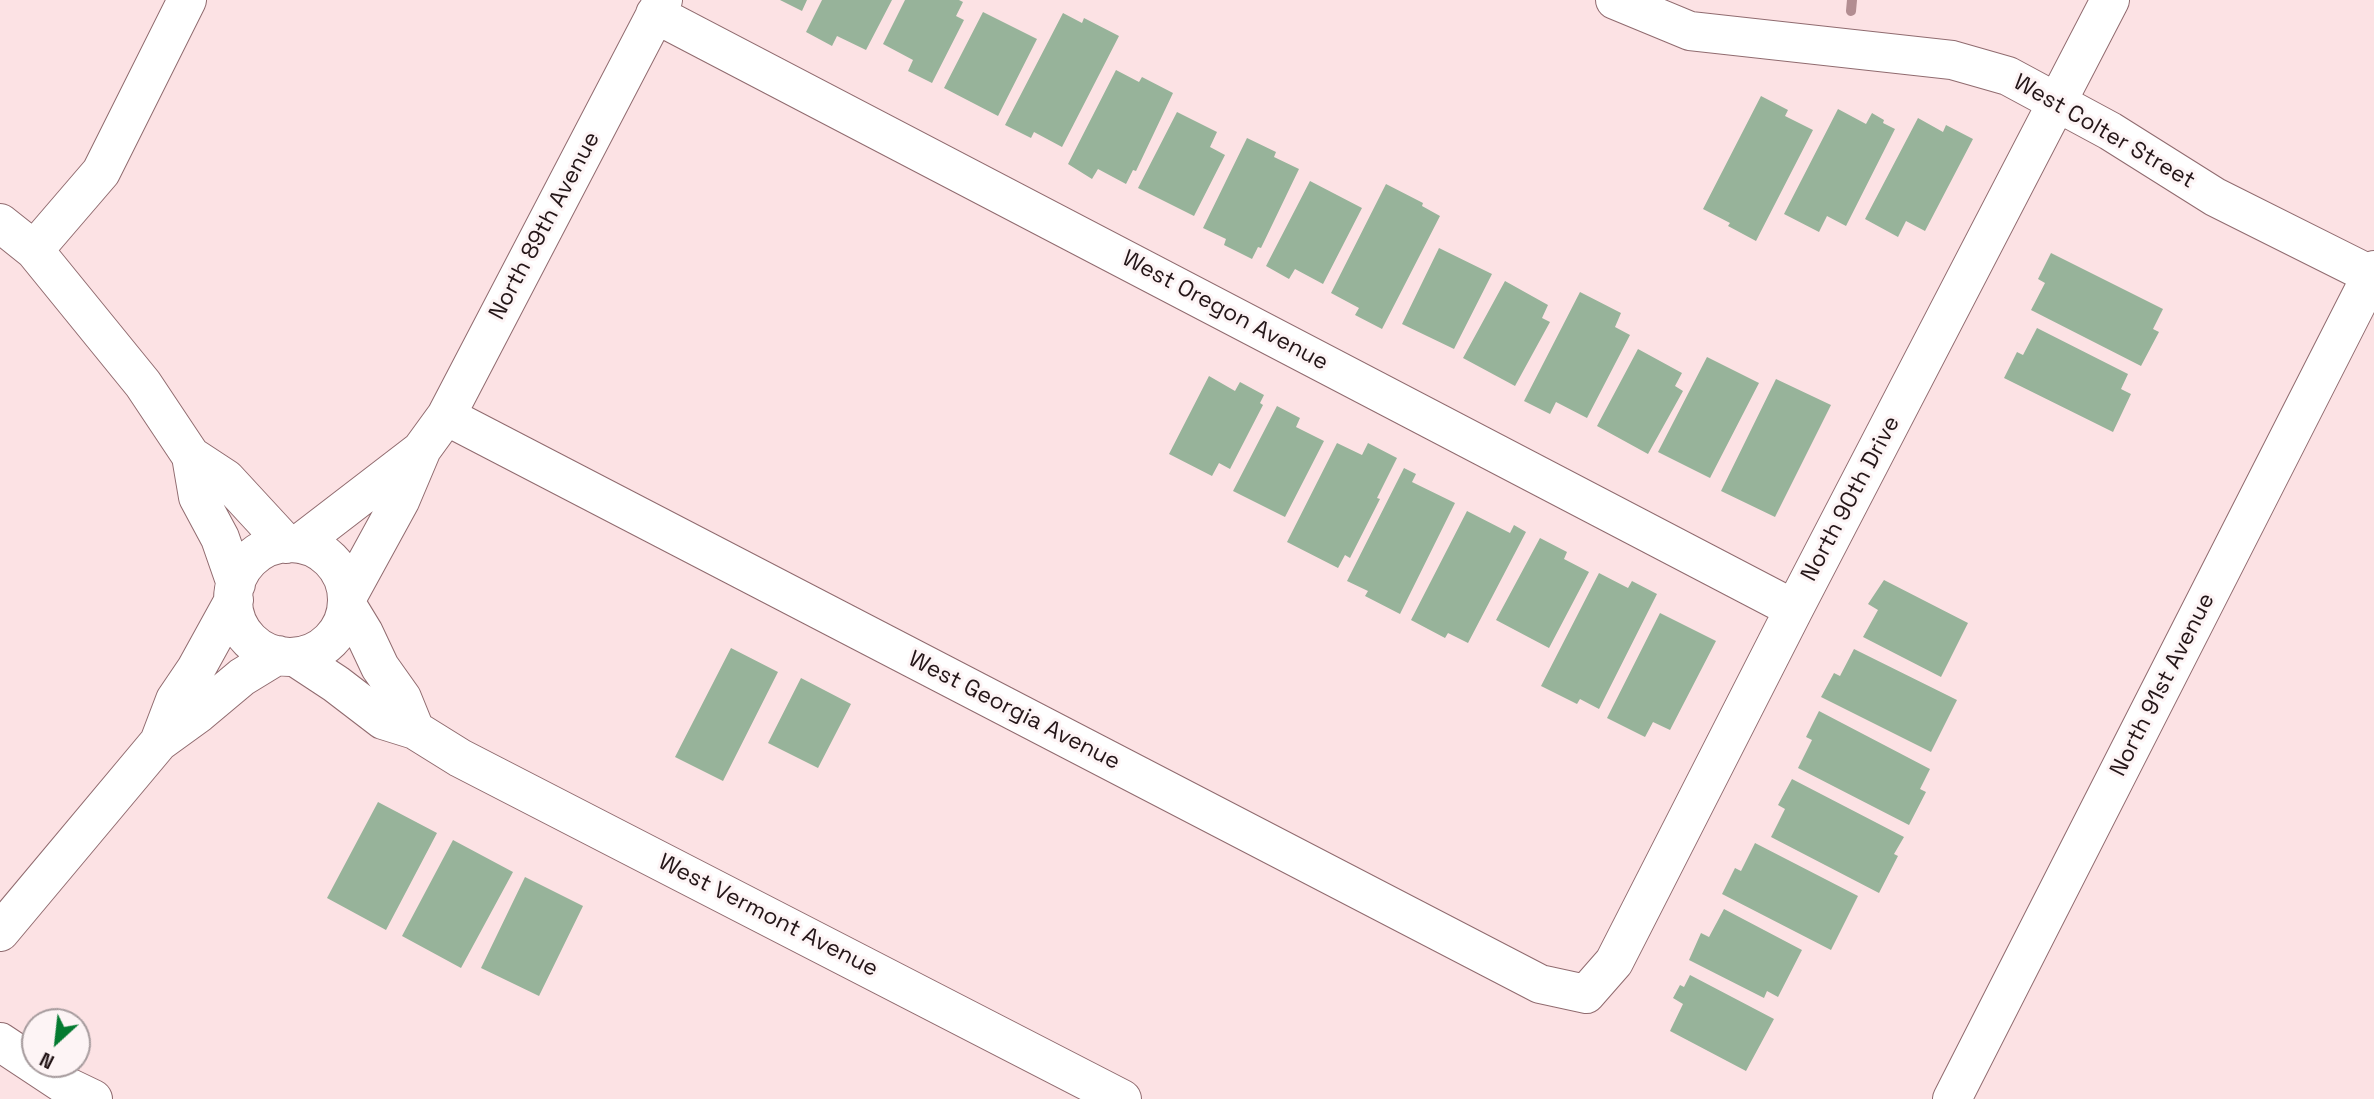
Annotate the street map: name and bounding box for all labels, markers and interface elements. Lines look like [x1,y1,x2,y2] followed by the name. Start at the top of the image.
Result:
[2008,69,2200,195] street label: West Colter Street
[484,127,606,325] street label: North 89th Avenue
[1117,245,1333,377] street label: West Oregon Avenue
[1796,412,1906,586] street label: North 90th Drive
[2105,589,2221,781] street label: North 91st Avenue
[904,646,1124,776] street label: West Georgia Avenue
[654,849,882,983] street label: West Vermont Avenue
[21,1008,91,1078] north arrow
[36,1046,59,1074] text: N

